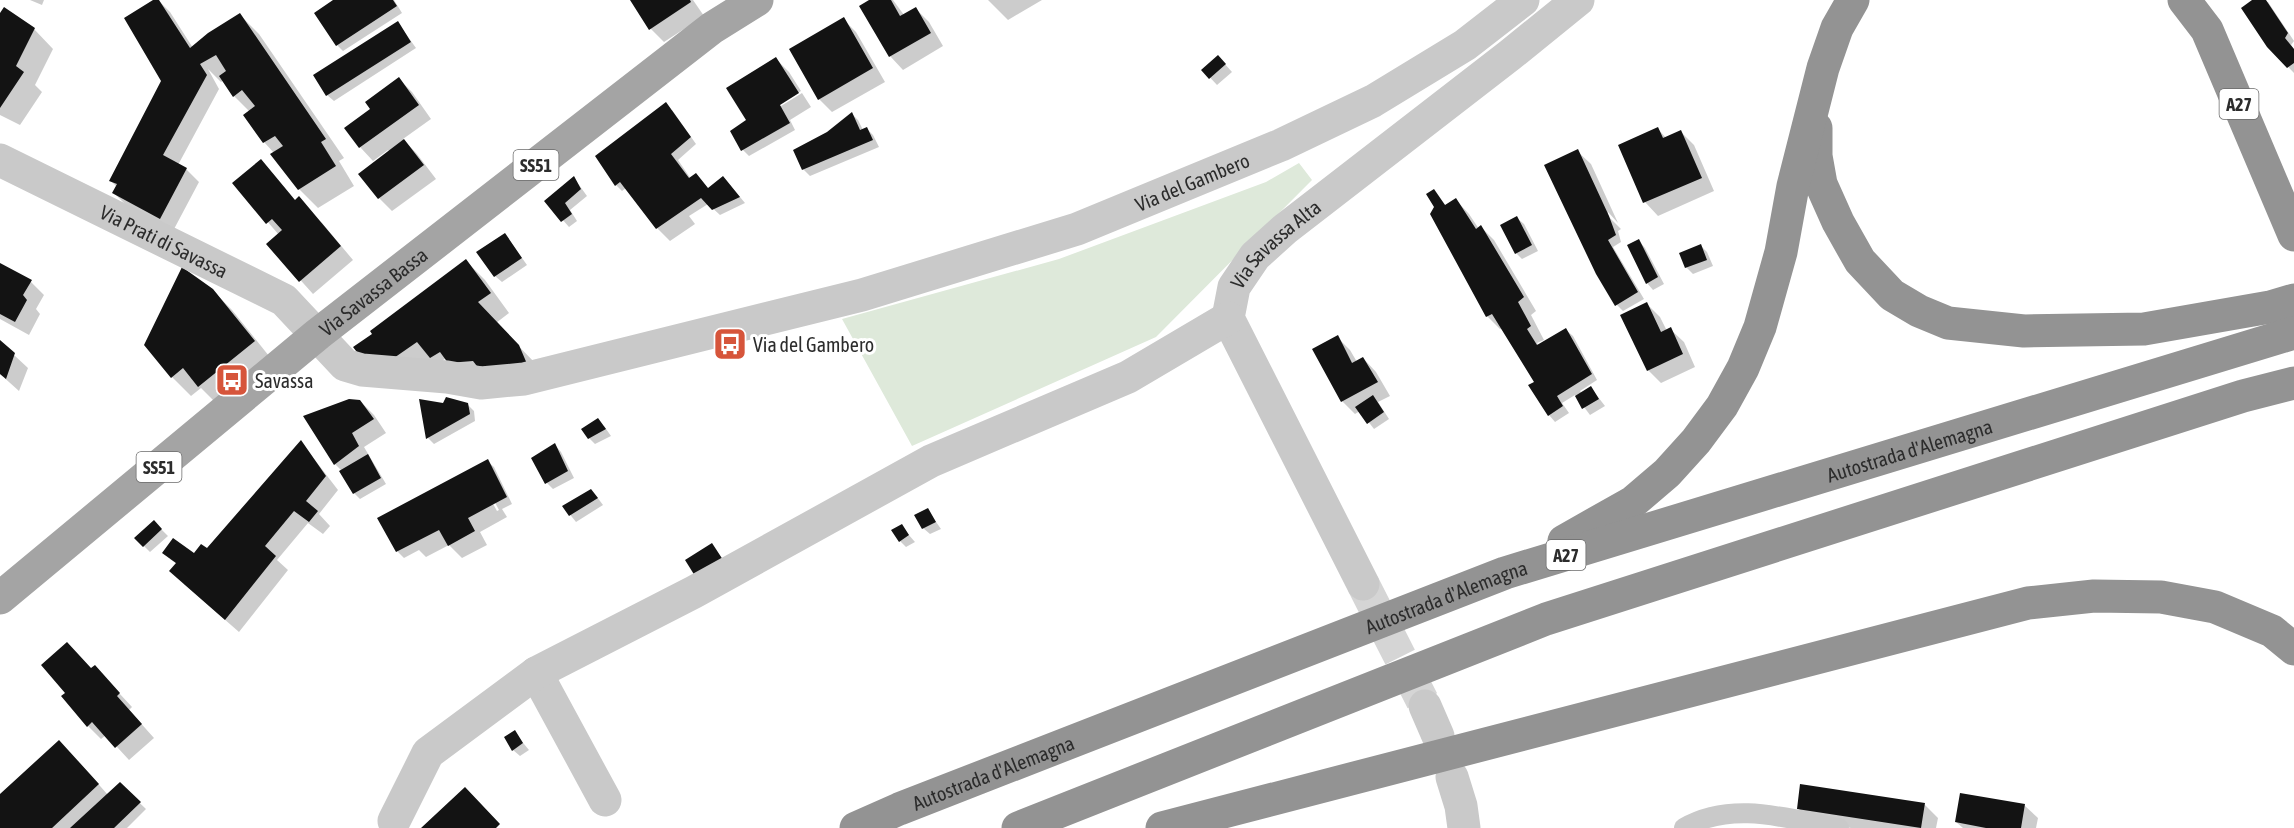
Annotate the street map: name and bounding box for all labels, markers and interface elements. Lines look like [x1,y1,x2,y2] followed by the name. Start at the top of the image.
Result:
[2220,89,2258,119] road number: A27
[1131,148,1252,215] street label: Via del Gambero
[514,150,558,180] road number: SS51
[1225,195,1325,292] street label: Via Savassa Alta
[96,200,232,282] street label: Via Prati di Savassa
[315,242,431,340] street label: Via Savassa Bassa
[712,326,748,362] bus stop icon: Via del Gambero
[753,333,874,356] place label: Via del Gambero
[214,362,250,398] bus stop icon: Savassa
[255,369,313,392] place label: Savassa
[1824,414,1995,486] street label: Autostrada d'Alemagna
[136,452,182,482] road number: SS51
[1546,540,1586,570] road number: A27
[1362,555,1530,638] street label: Autostrada d'Alemagna
[909,730,1077,814] street label: Autostrada d'Alemagna

